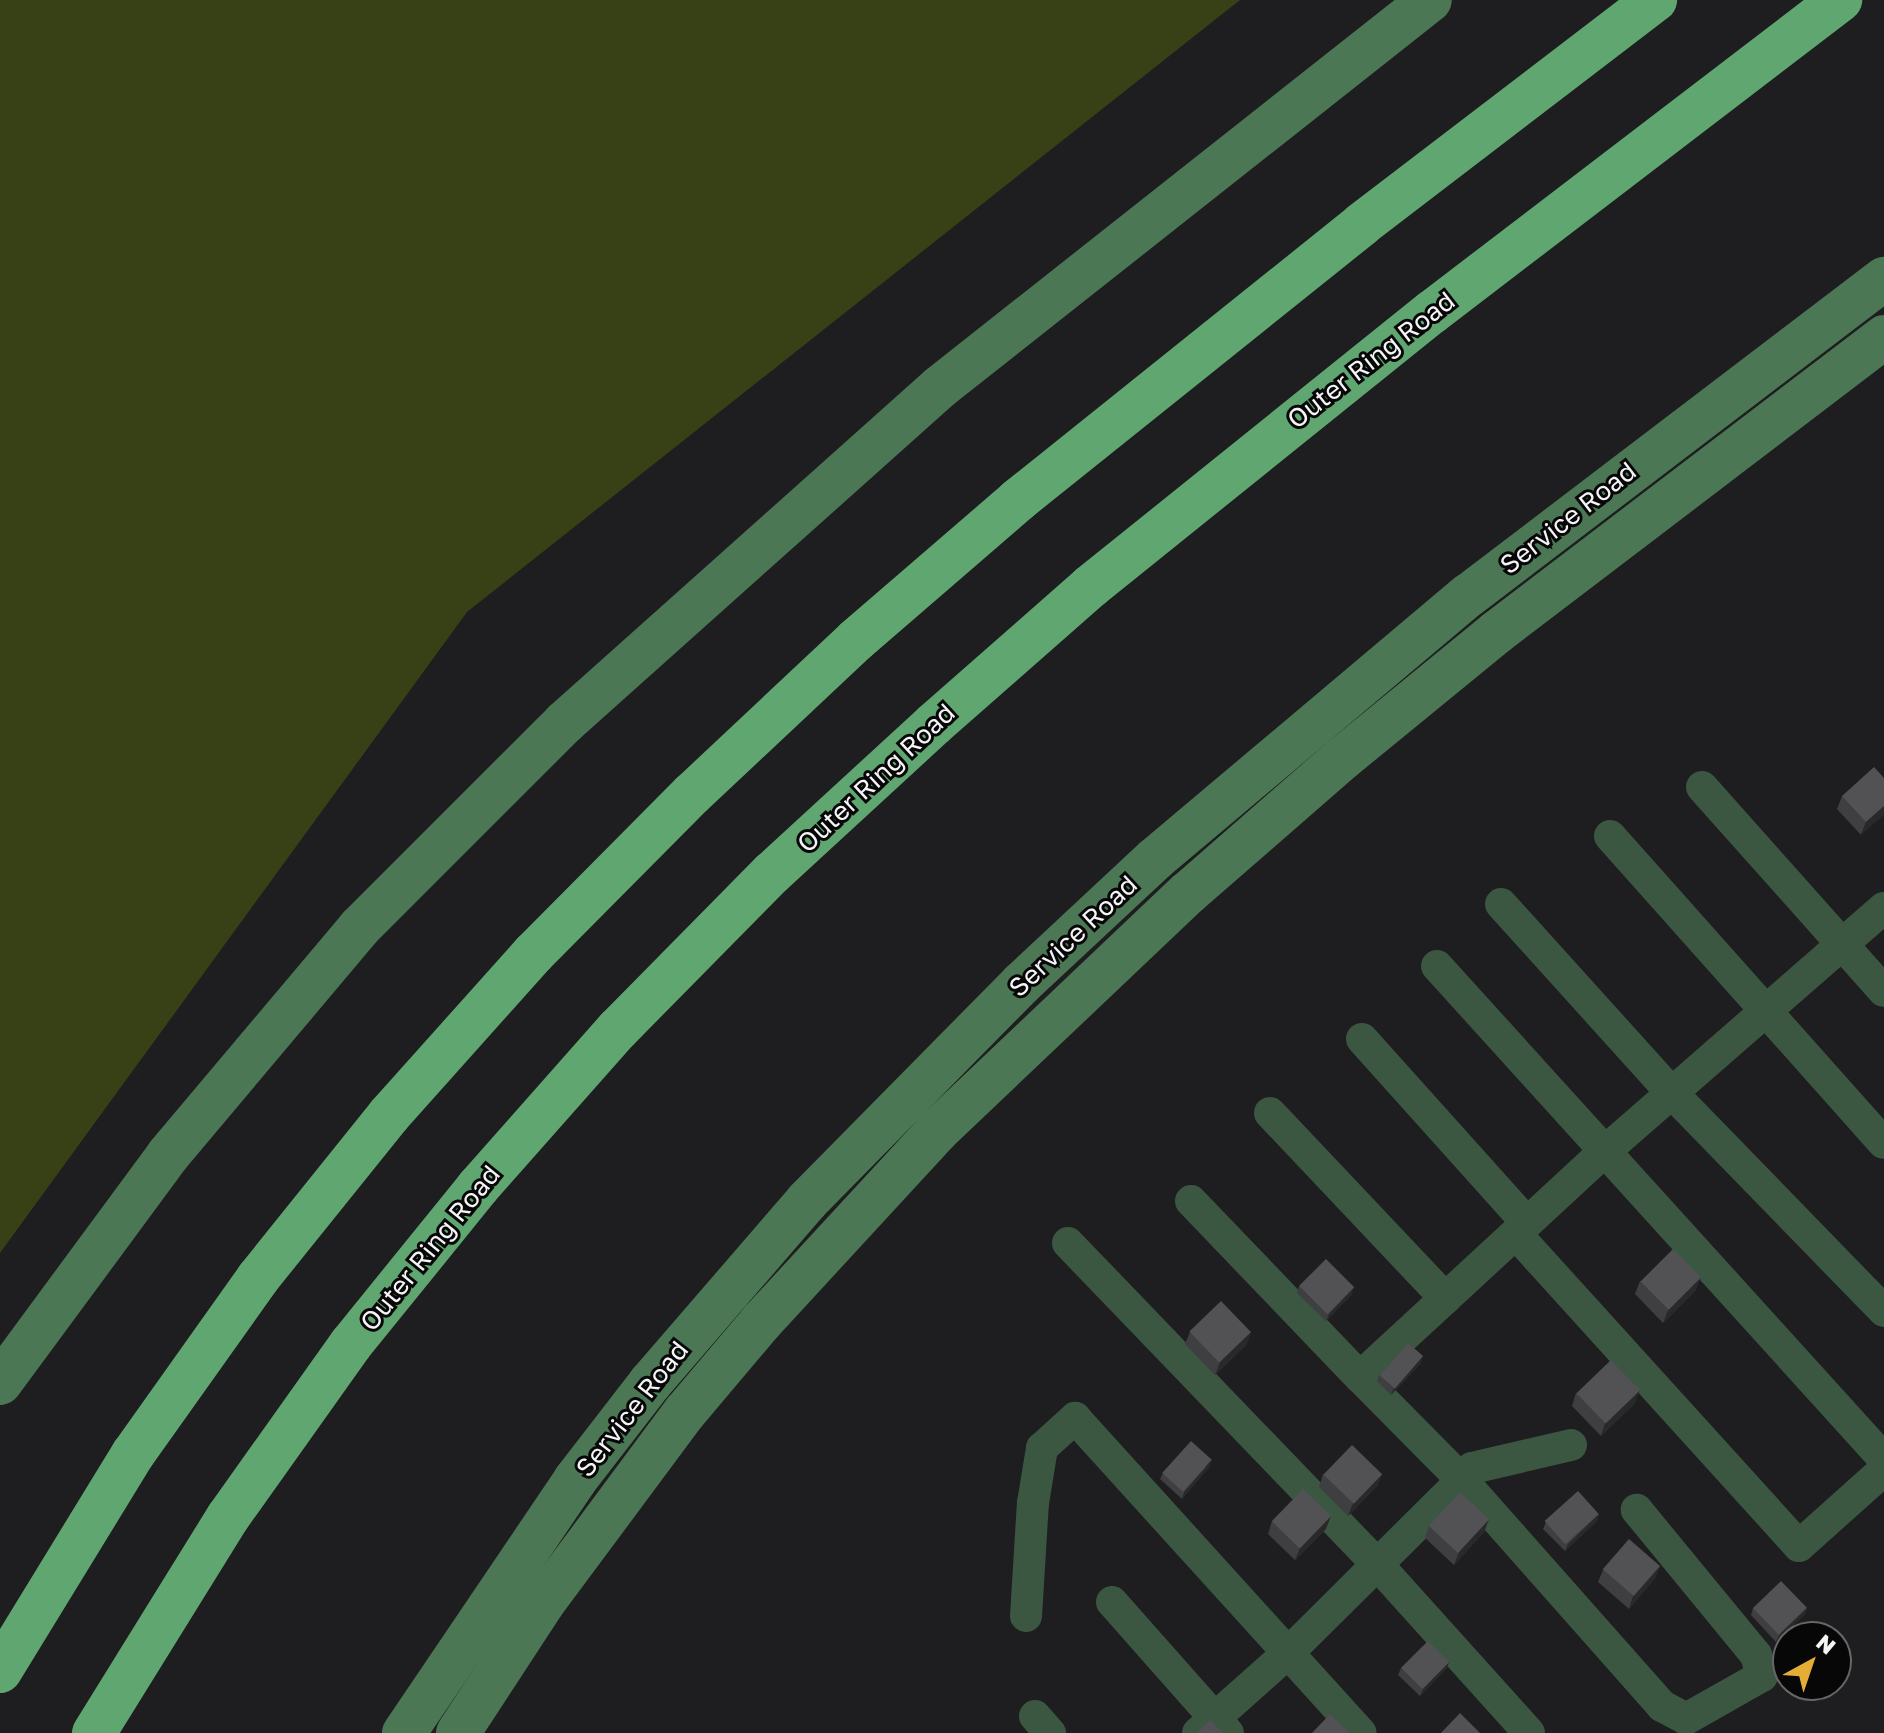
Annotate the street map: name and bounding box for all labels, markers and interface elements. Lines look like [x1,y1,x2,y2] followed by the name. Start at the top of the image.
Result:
[1281,285,1461,435] street label: Outer Ring Road
[1494,455,1642,581] street label: Service Road
[791,697,961,859] street label: Outer Ring Road
[1003,869,1143,1003] street label: Service Road
[354,1159,506,1337] street label: Outer Ring Road
[569,1335,695,1483] street label: Service Road
[1772,1621,1852,1701] north arrow
[1811,1628,1842,1659] text: N

